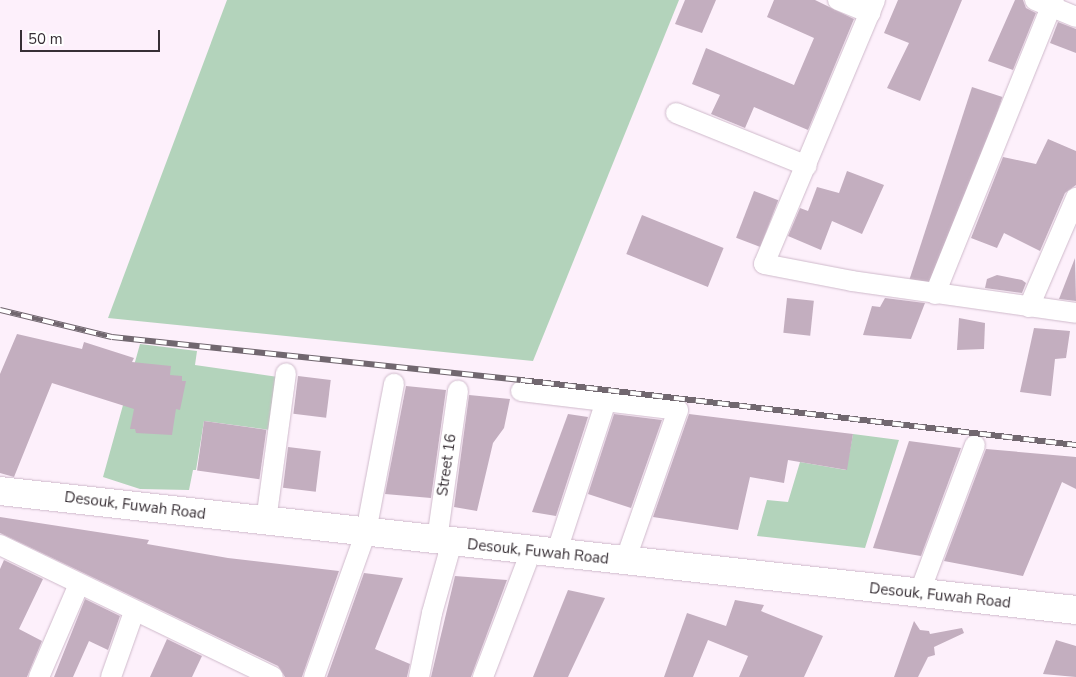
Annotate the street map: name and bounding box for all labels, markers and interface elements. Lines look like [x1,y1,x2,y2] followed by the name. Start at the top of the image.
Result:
[22,20,162,52] scale bar
[28,29,63,49] text: 50 m
[434,433,460,497] street label: Street 16
[63,488,207,524] street label: Desouk, Fuwah Road
[466,536,610,568] street label: Desouk, Fuwah Road
[868,580,1012,612] street label: Desouk, Fuwah Road

